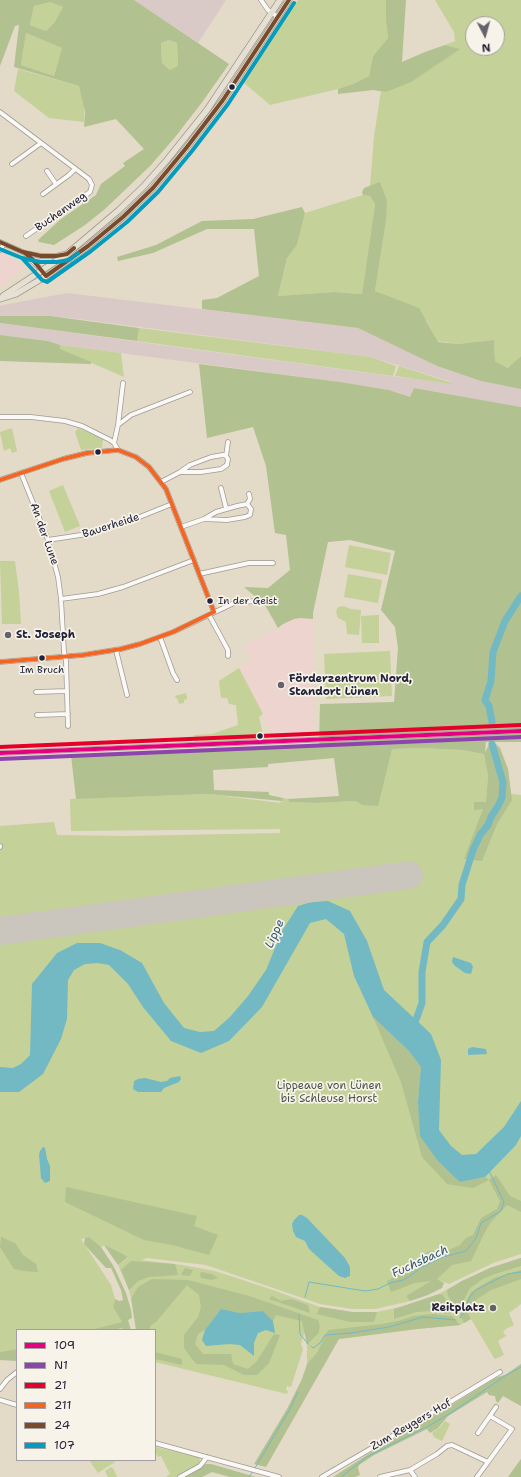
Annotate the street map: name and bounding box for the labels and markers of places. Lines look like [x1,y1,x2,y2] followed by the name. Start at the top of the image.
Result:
[227,82,237,92] unlabelled marker
[93,447,103,457] unlabelled marker
[218,595,277,607] place label: In der Geist
[205,596,215,606] marker: In der Geist
[16,628,75,642] place label: St. Joseph
[3,630,13,640] marker: St. Joseph
[37,653,47,663] marker: Im Bruch
[20,664,64,676] place label: Im Bruch
[289,672,412,698] place label: Förderzentrum Nord, Standort Lünen
[276,680,286,690] marker: Förderzentrum Nord, Standort Lünen
[255,731,265,741] unlabelled marker
[432,1301,485,1315] place label: Reitplatz
[488,1303,498,1313] marker: Reitplatz

